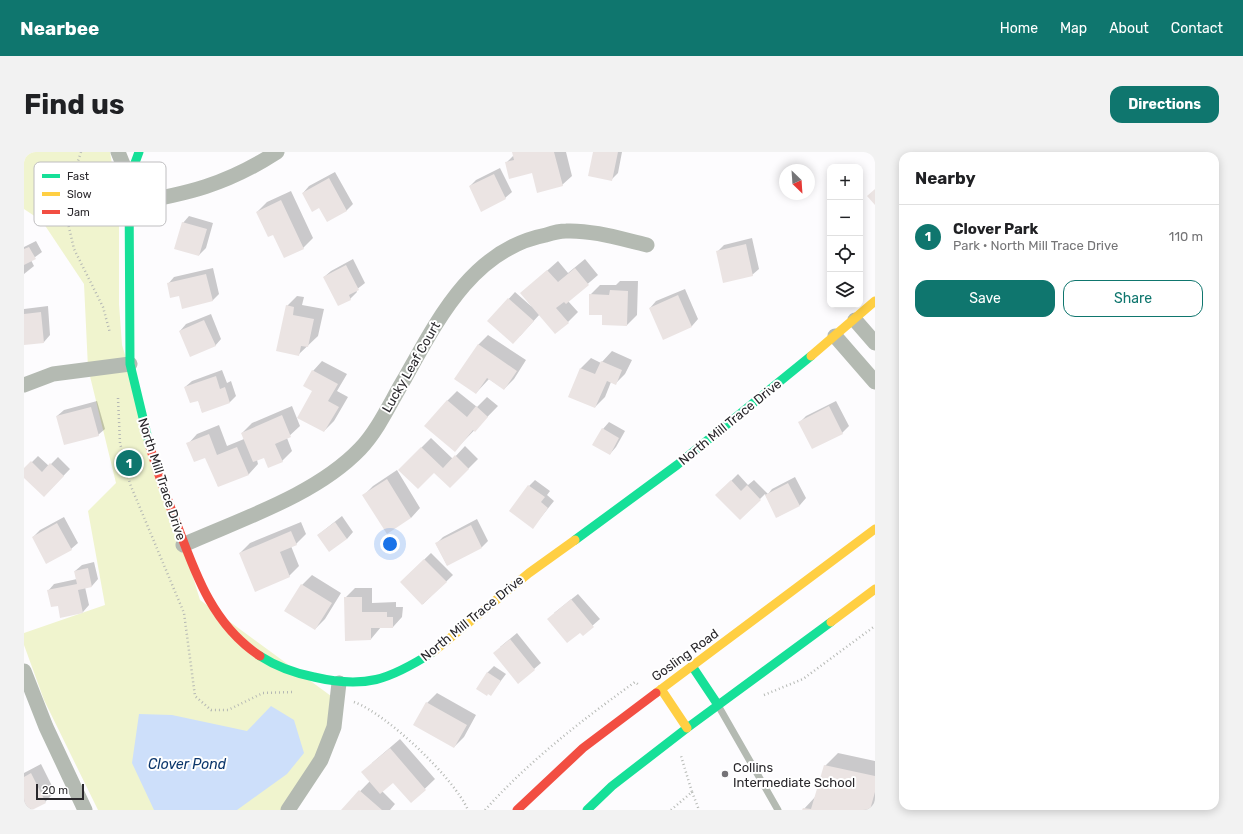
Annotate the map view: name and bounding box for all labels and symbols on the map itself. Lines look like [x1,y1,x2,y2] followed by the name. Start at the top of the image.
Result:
[34,162,166,226] legend
[779,164,815,200] north arrow
[67,170,90,183] text: Fast
[67,188,92,201] text: Slow
[67,206,90,219] text: Jam
[379,319,443,415] street label: Lucky Leaf Court
[676,376,784,468] street label: North Mill Trace Drive
[135,416,189,542] street label: North Mill Trace Drive
[116,448,142,478] pin: 1
[380,534,400,554] your location
[418,572,526,664] street label: North Mill Trace Drive
[649,626,722,685] street label: Gosling Road
[148,756,227,773] water label: Clover Pond
[733,760,855,790] place label: Collins Intermediate School
[720,769,730,779] marker: Collins Intermediate School
[36,782,84,801] scale bar

